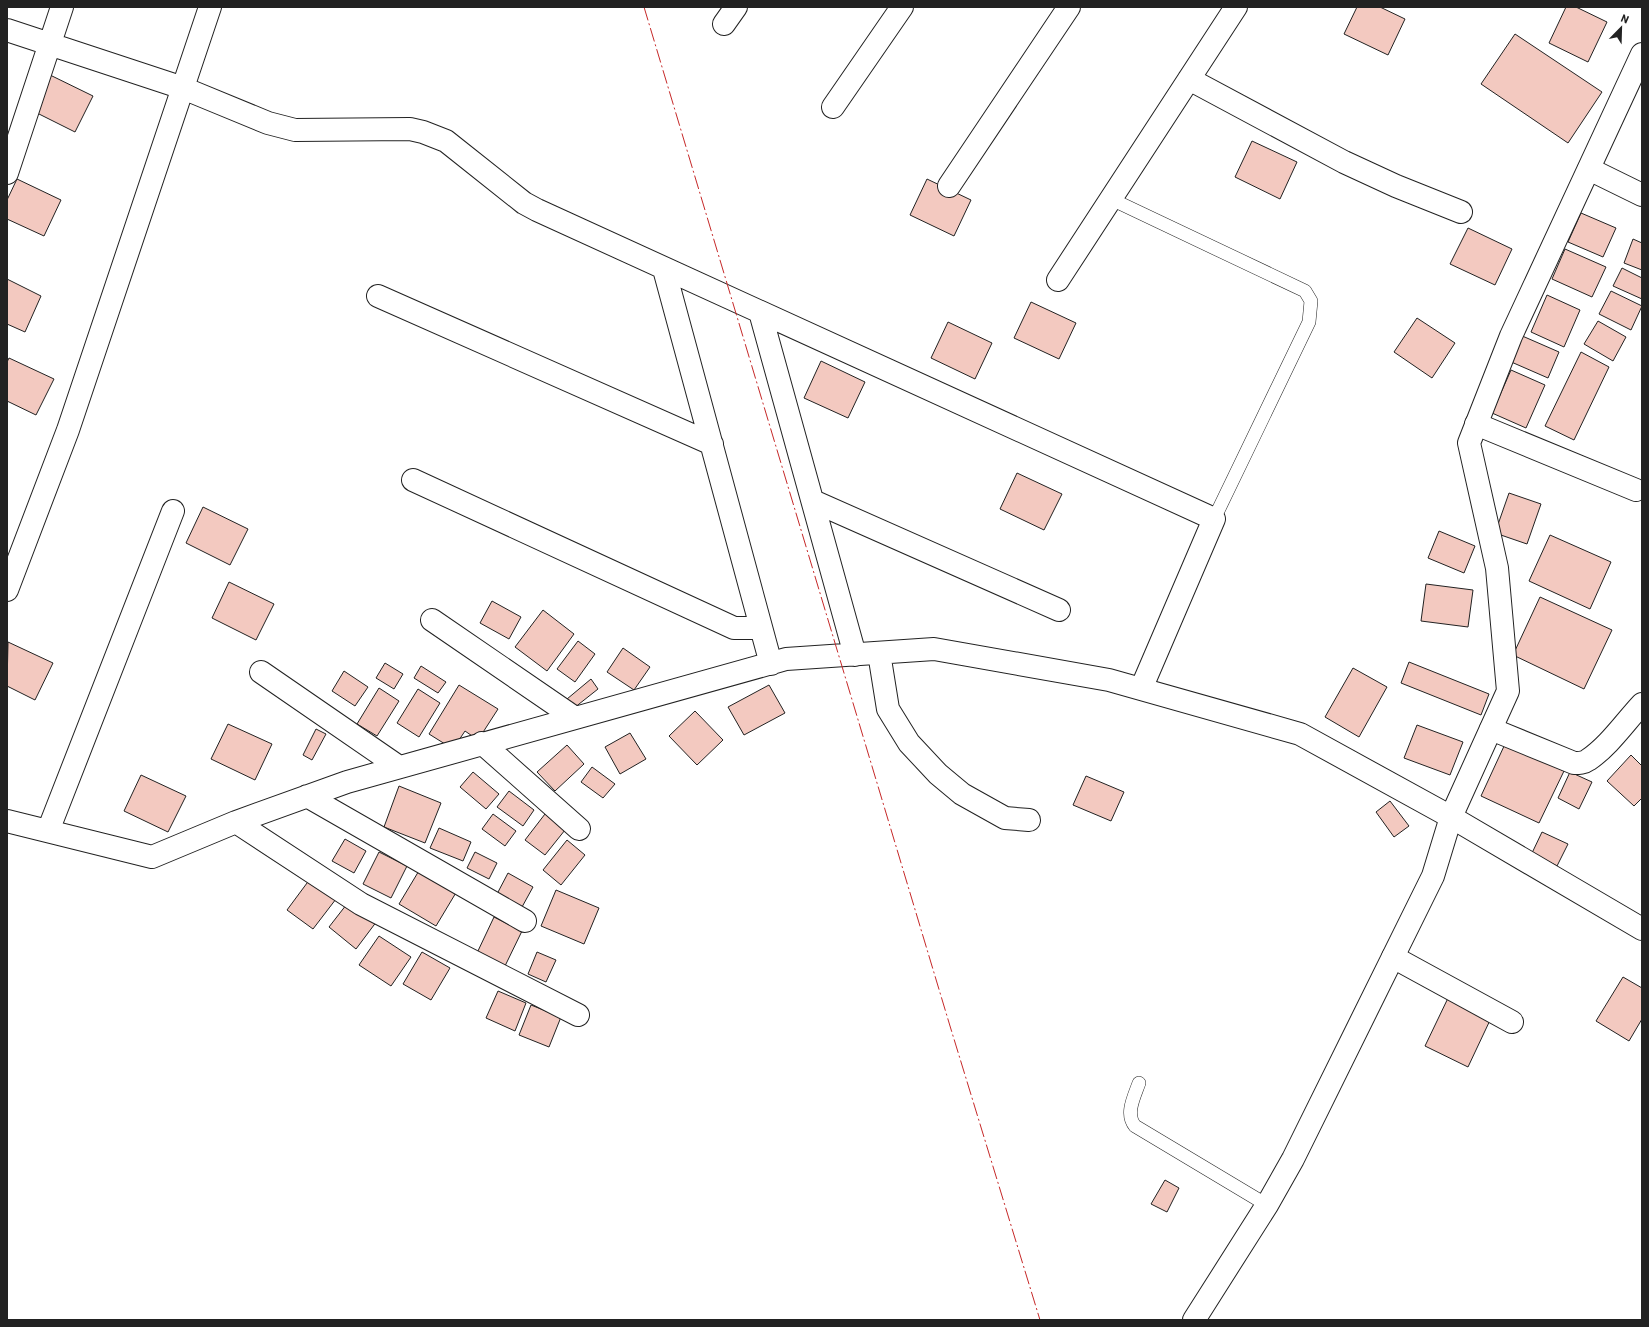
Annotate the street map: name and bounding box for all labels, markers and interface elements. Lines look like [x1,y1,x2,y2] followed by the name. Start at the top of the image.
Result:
[1601,8,1641,48] north arrow
[1619,11,1631,26] text: N

